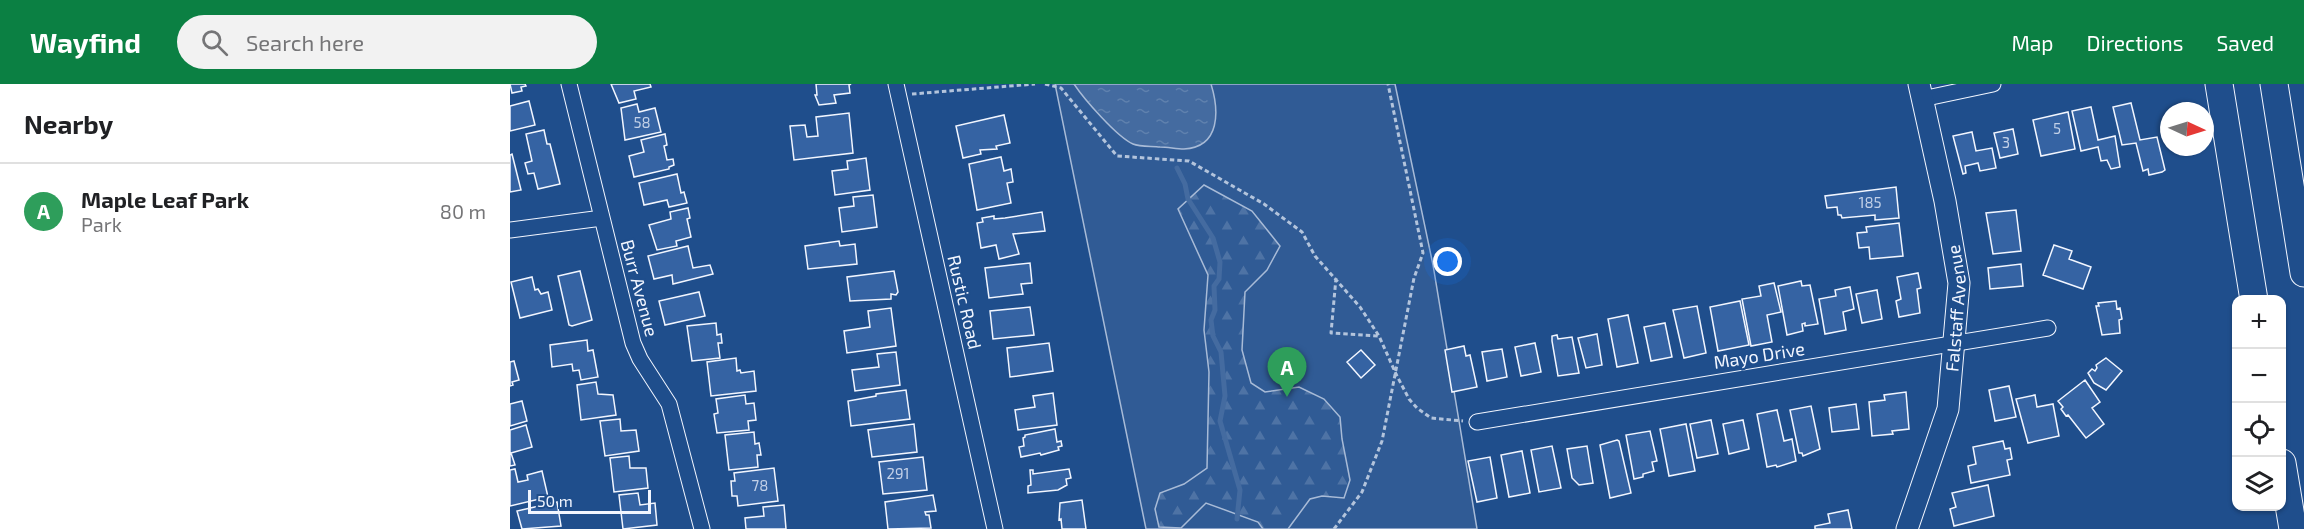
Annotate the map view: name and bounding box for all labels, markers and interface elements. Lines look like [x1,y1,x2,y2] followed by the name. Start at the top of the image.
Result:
[177,15,597,69] search box
[30,25,141,59] text: Wayfind
[198,26,231,59] icon: search
[246,29,364,55] text: Search here
[2011,30,2054,55] text: Map
[2087,30,2183,55] text: Directions
[2216,30,2274,55] text: Saved
[2160,102,2214,156] north arrow
[24,108,113,139] text: Nearby
[633,113,651,131] house number: 58
[2053,119,2061,137] house number: 5
[2002,133,2010,151] house number: 3
[81,186,249,212] text: Maple Leaf Park
[1858,193,1882,211] house number: 185
[37,199,50,223] text: A
[440,199,486,223] text: 80 m
[81,212,122,236] text: Park
[617,237,663,339] street label: Burr Avenue
[1940,243,1970,373] street label: Falstaff Avenue
[1433,247,1462,276] your location
[943,253,987,351] street label: Rustic Road
[2232,295,2286,511] map controls
[2232,295,2286,349] button: +
[1712,337,1806,373] street label: Mayo Drive
[1268,348,1306,397] pin: A
[2232,349,2286,403] button: −
[2232,403,2286,457] button: locate
[2232,457,2286,511] button: layers
[887,464,909,482] house number: 291
[752,476,768,494] house number: 78
[528,487,651,514] scale bar
[537,491,573,510] text: 50 m

